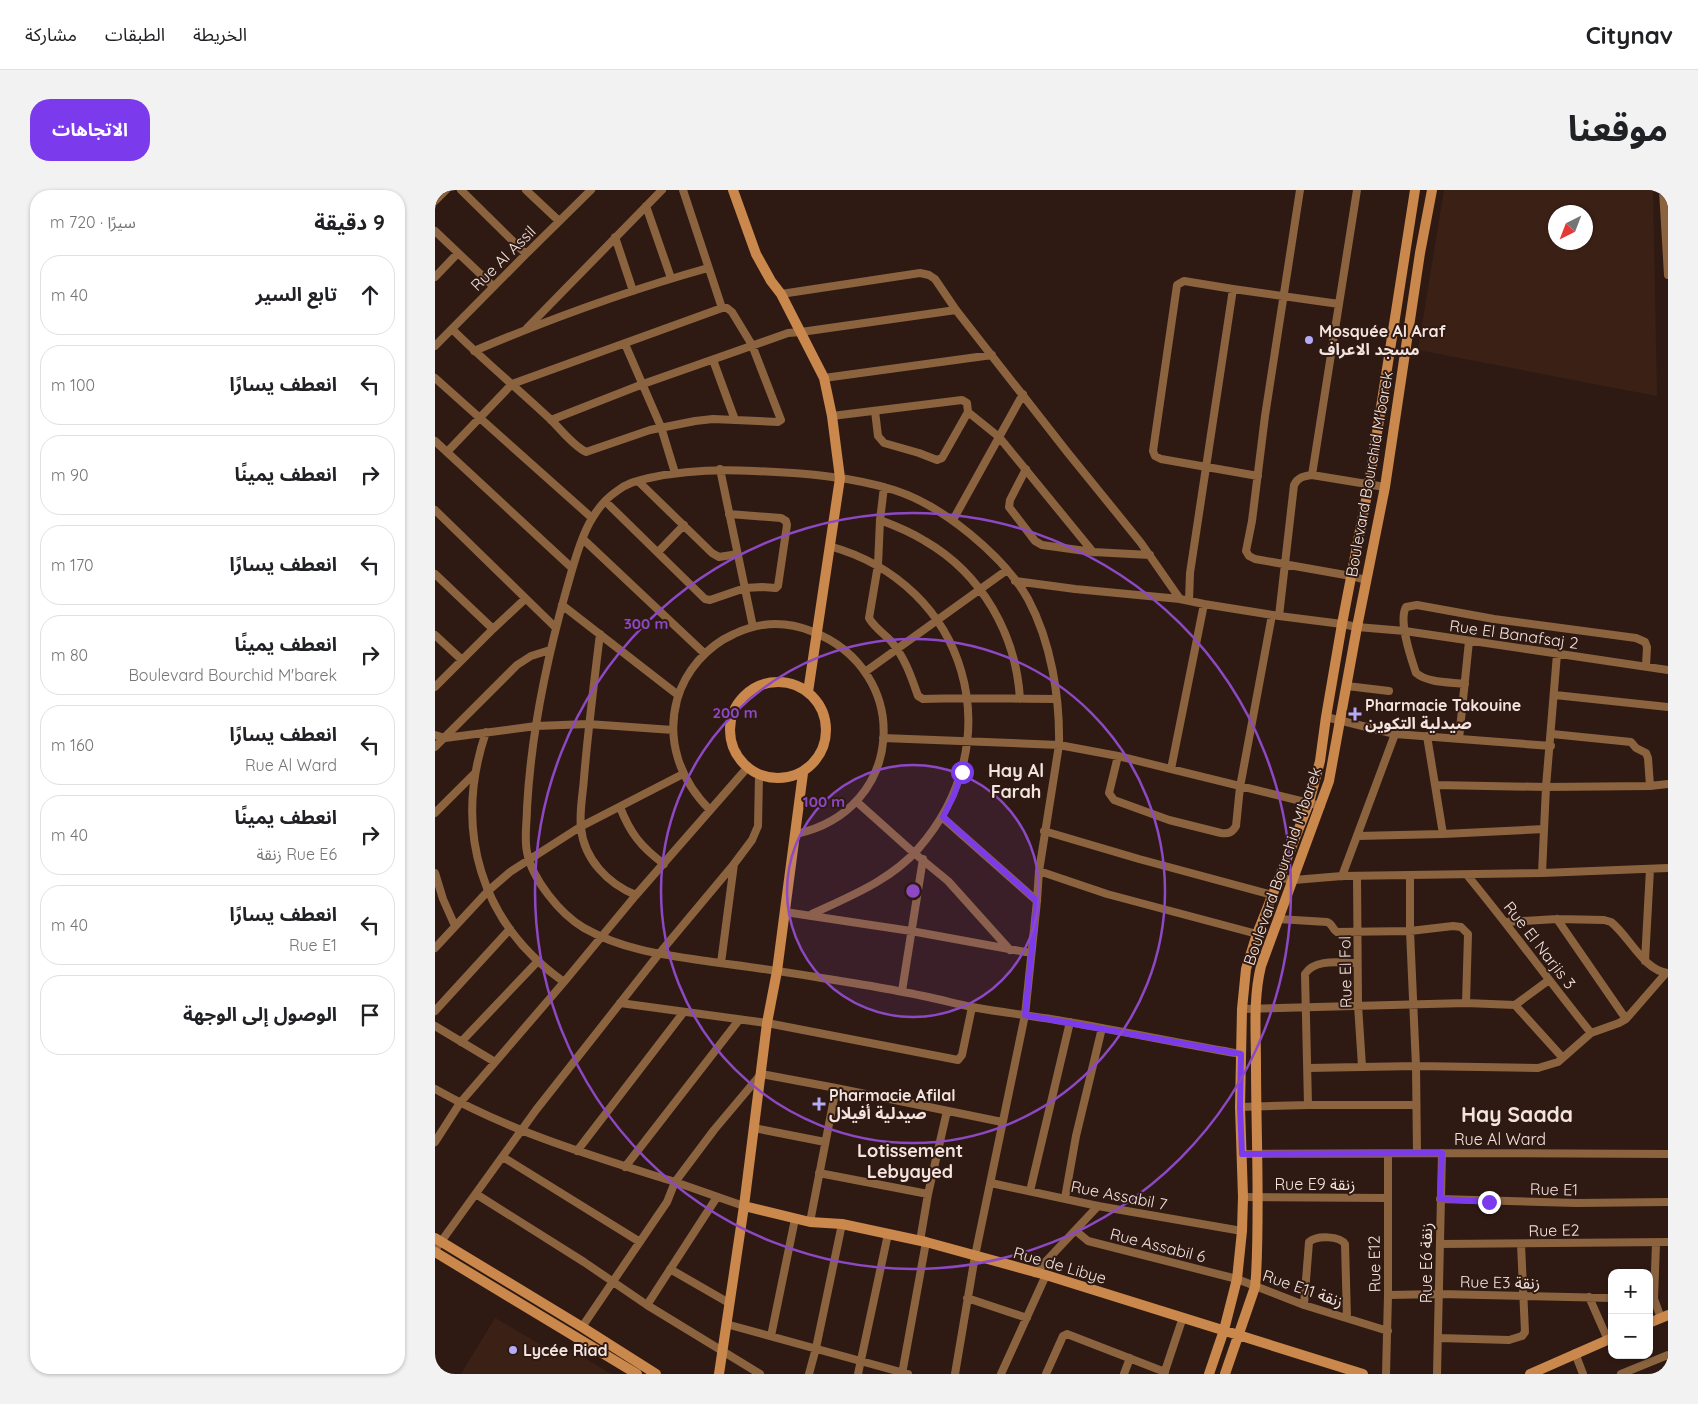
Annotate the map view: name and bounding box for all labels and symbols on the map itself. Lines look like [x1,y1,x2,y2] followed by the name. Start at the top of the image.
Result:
[1548,205,1593,250] north arrow
[466,221,540,295] street label: Rue Al Assil
[1319,321,1446,359] place label: Mosquée Al Araf مسجد الاعراف
[1303,334,1315,346] marker: Mosquée Al Araf مسجد الاعراف
[1341,370,1397,578] street label: Boulevard Bourchid M'barek
[624,614,668,633] text: 300 m
[1448,615,1580,653] street label: Rue El Banafsaj 2
[1365,695,1521,733] place label: Pharmacie Takouine صيدلية التكوين
[713,703,758,722] text: 200 m
[1349,708,1361,720] marker: Pharmacie Takouine صيدلية التكوين
[988,759,1044,803] district label: Hay Al Farah
[951,761,974,784] route start
[1239,764,1325,968] street label: Boulevard Bourchid M'barek
[803,792,845,811] text: 100 m
[904,882,922,900] centre of rings
[1500,897,1580,993] street label: Rue El Narjis 3
[1334,936,1356,1008] street label: Rue El Fol
[829,1085,956,1123] place label: Pharmacie Afilal صيدلية أفيلال
[813,1098,825,1110] marker: Pharmacie Afilal صيدلية أفيلال
[1461,1101,1573,1127] district label: Hay Saada
[1454,1129,1546,1149] street label: Rue Al Ward
[857,1139,963,1183] district label: Lotissement Lebyayed
[1275,1174,1355,1194] street label: Rue E9 زنقة
[1069,1176,1169,1214] street label: Rue Assabil 7
[1530,1179,1578,1199] street label: Rue E1
[1478,1191,1501,1214] route end
[1528,1220,1580,1240] street label: Rue E2
[1108,1223,1208,1267] street label: Rue Assabil 6
[1416,1223,1436,1303] street label: Rue E6 زنقة
[1364,1235,1384,1293] street label: Rue E12
[1011,1242,1109,1288] street label: Rue de Libye
[1260,1265,1346,1311] street label: Rue E11 زنقة
[1460,1271,1540,1293] street label: Rue E3 زنقة
[523,1340,608,1360] place label: Lycée Riad
[507,1344,519,1356] marker: Lycée Riad

